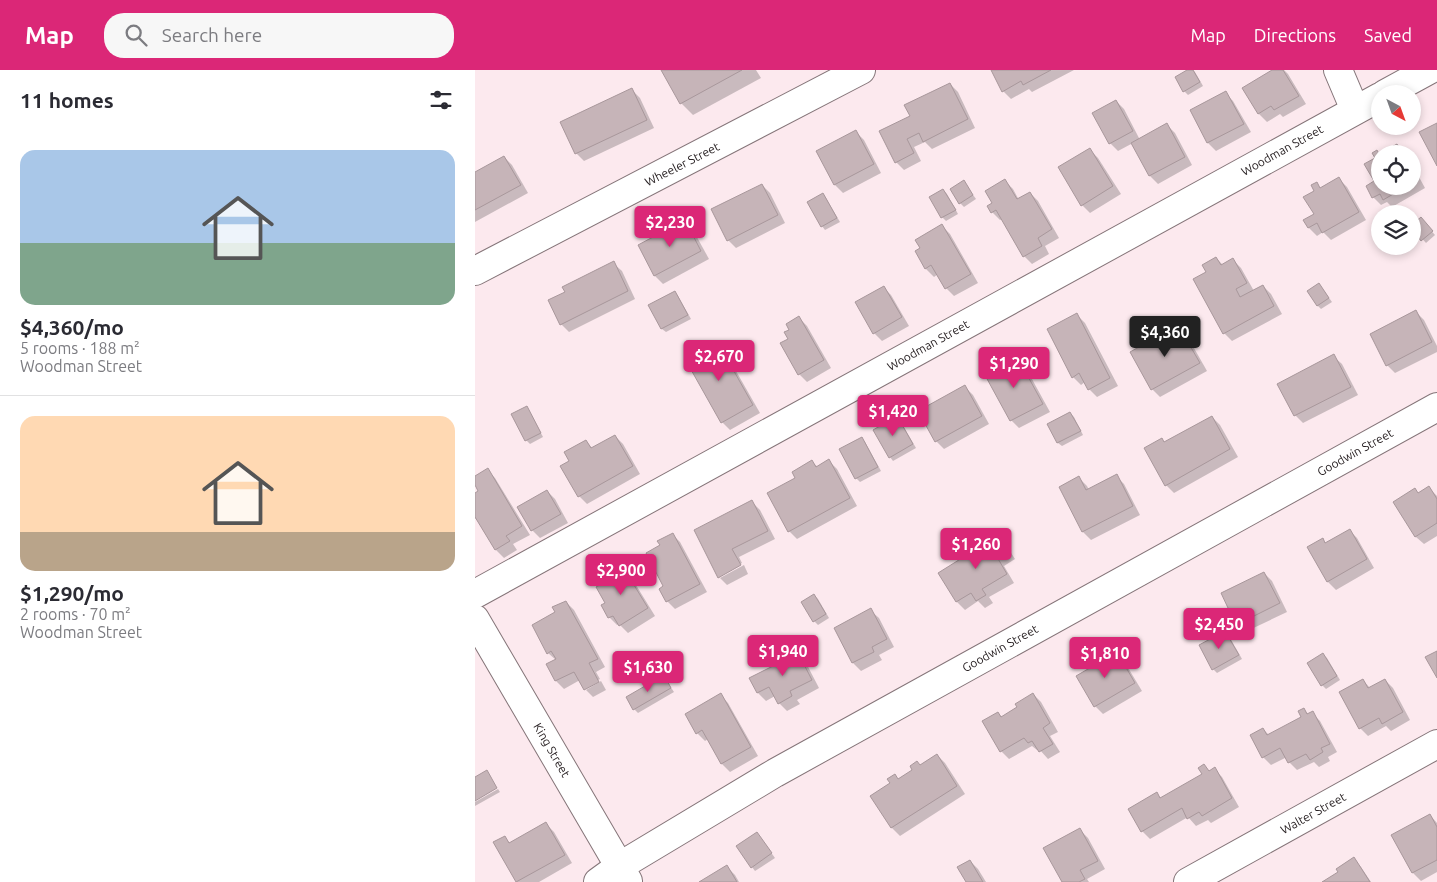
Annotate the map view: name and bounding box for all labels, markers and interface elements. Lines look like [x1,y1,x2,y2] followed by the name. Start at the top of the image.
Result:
[104,13,454,58] search box
[122,21,150,49] icon: search
[25,22,74,49] text: Map
[162,24,262,46] text: Search here
[1190,25,1226,45] text: Map
[1254,25,1336,45] text: Directions
[1364,25,1412,45] text: Saved
[1371,85,1421,135] north arrow
[1371,85,1421,255] map controls
[427,86,455,114] icon: filters
[20,88,114,112] text: 11 homes
[1239,122,1325,178] street label: Woodman Street
[643,140,722,188] street label: Wheeler Street
[1371,145,1421,195] button: locate
[193,183,283,273] icon: home
[1371,205,1421,255] button: layers
[629,206,711,248] pin: $2,230
[645,213,695,231] text: $2,230
[20,315,124,339] text: $4,360/mo
[1124,316,1206,358] pin: $4,360
[885,317,971,373] street label: Woodman Street
[1140,323,1190,341] text: $4,360
[20,339,140,357] text: 5 rooms · 188 m²
[678,340,760,382] pin: $2,670
[973,346,1055,389] pin: $1,290
[694,347,744,365] text: $2,670
[989,354,1039,372] text: $1,290
[20,357,142,375] text: Woodman Street
[852,394,934,437] pin: $1,420
[868,402,918,420] text: $1,420
[1315,426,1395,478] street label: Goodwin Street
[193,448,283,538] icon: home
[935,528,1017,570] pin: $1,260
[951,535,1001,553] text: $1,260
[580,554,662,596] pin: $2,900
[596,561,646,579] text: $2,900
[20,581,124,605] text: $1,290/mo
[20,605,131,623] text: 2 rooms · 70 m²
[1178,608,1260,650] pin: $2,450
[1194,615,1244,633] text: $2,450
[960,622,1040,674] street label: Goodwin Street
[20,623,142,641] text: Woodman Street
[742,634,824,677] pin: $1,940
[1064,636,1146,679] pin: $1,810
[758,642,808,660] text: $1,940
[1080,644,1130,662] text: $1,810
[607,650,689,693] pin: $1,630
[623,658,673,676] text: $1,630
[531,721,573,780] street label: King Street
[1278,790,1348,836] street label: Walter Street

